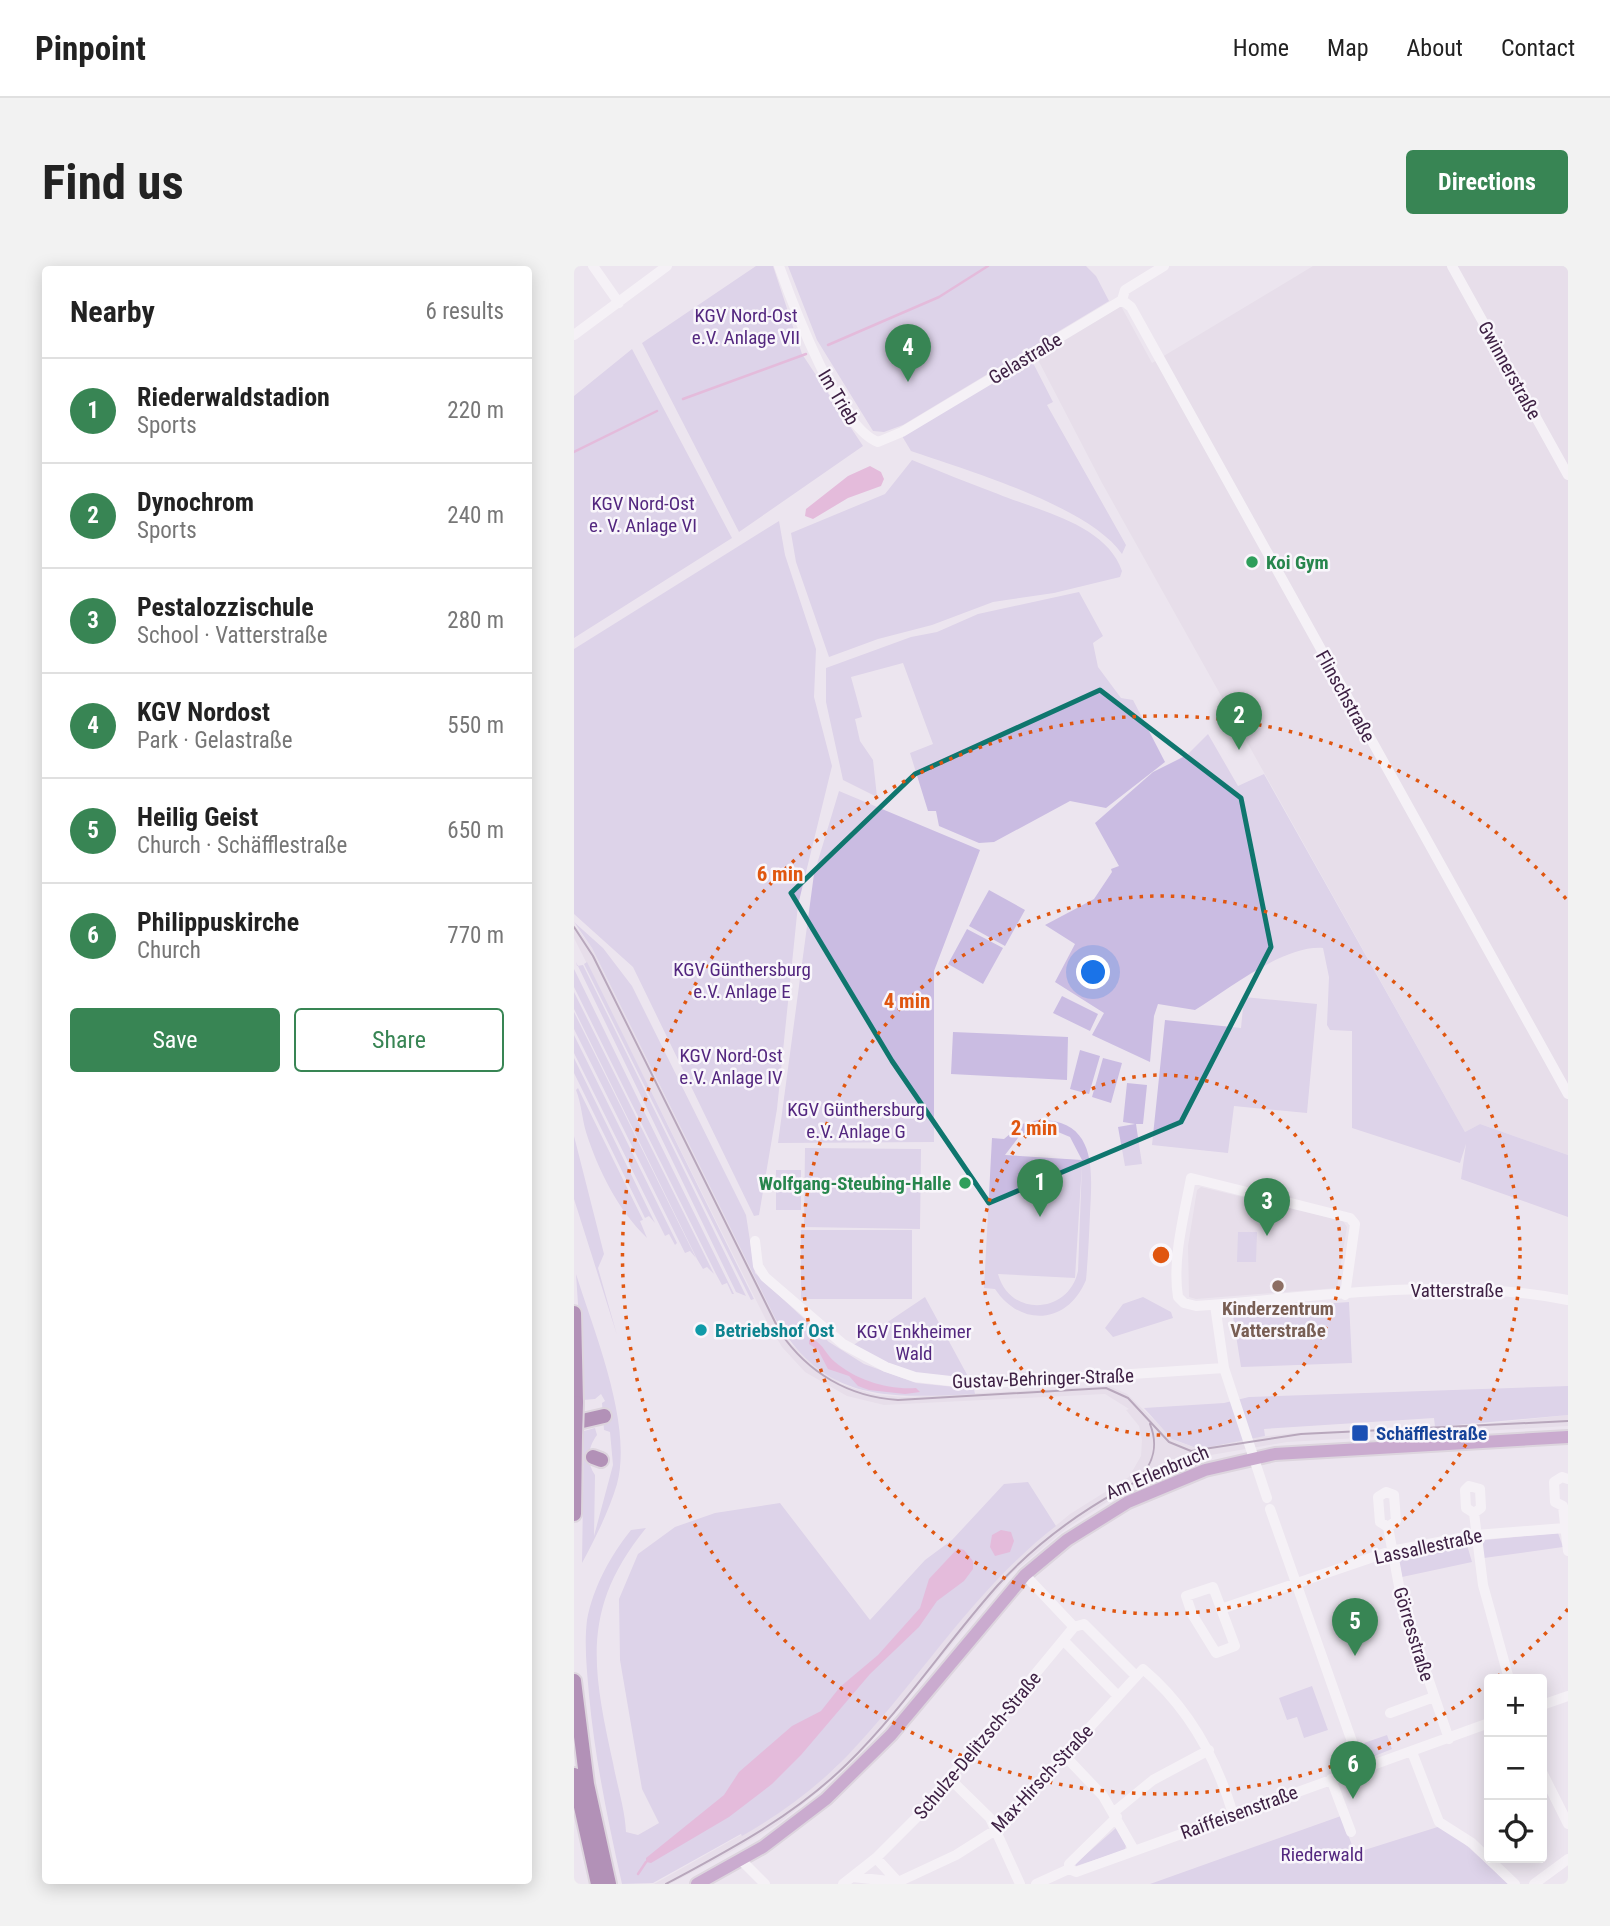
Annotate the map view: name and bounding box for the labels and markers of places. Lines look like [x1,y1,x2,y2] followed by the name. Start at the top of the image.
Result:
[885,324,931,382] pin: 4
[1266,551,1329,574] place label: Koi Gym
[1244,554,1260,570] marker: Koi Gym
[1216,692,1262,750] pin: 2
[1017,1159,1063,1217] pin: 1
[759,1172,951,1195] place label: Wolfgang-Steubing-Halle
[957,1175,973,1191] marker: Wolfgang-Steubing-Halle
[1244,1178,1290,1236] pin: 3
[1149,1243,1173,1267] centre of rings
[1270,1278,1286,1294] marker: Kinderzentrum Vatterstraße
[1222,1297,1334,1342] place label: Kinderzentrum Vatterstraße
[715,1319,834,1342] place label: Betriebshof Ost
[693,1322,709,1338] marker: Betriebshof Ost
[1376,1422,1487,1445] place label: Schäfflestraße
[1350,1423,1370,1443] marker: Schäfflestraße
[1332,1598,1378,1656] pin: 5
[1330,1741,1376,1799] pin: 6

